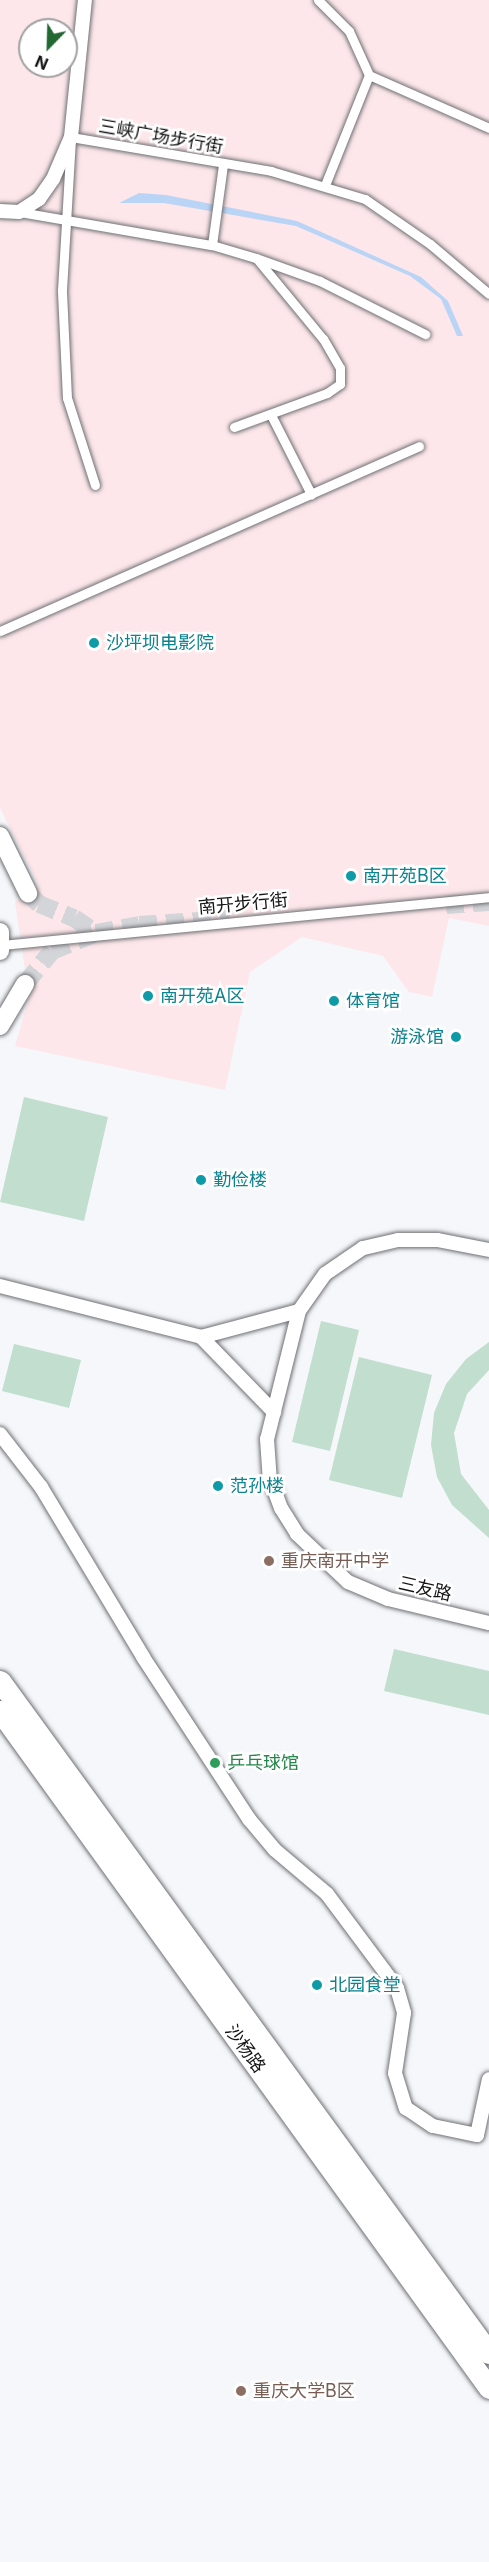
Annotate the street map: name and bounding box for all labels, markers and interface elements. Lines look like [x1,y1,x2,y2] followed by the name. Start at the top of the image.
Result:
[18,18,78,78] north arrow
[32,51,51,74] text: N
[97,115,225,159] street label: 三峡广场步行街
[106,632,214,654] place label: 沙坪坝电影院
[87,636,101,650] marker: 沙坪坝电影院
[363,865,447,887] place label: 南开苑B区
[344,869,358,883] marker: 南开苑B区
[197,889,289,919] street label: 南开步行街
[160,985,244,1007] place label: 南开苑A区
[141,989,155,1003] marker: 南开苑A区
[346,990,400,1012] place label: 体育馆
[327,994,341,1008] marker: 体育馆
[390,1026,444,1048] place label: 游泳馆
[449,1030,463,1044] marker: 游泳馆
[213,1169,267,1191] place label: 勤俭楼
[194,1173,208,1187] marker: 勤俭楼
[230,1475,284,1497] place label: 范孙楼
[211,1479,225,1493] marker: 范孙楼
[281,1550,389,1572] place label: 重庆南开中学
[262,1554,276,1568] marker: 重庆南开中学
[396,1572,454,1606] street label: 三友路
[227,1752,299,1774] place label: 乒乓球馆
[208,1756,222,1770] marker: 乒乓球馆
[329,1974,401,1996] place label: 北园食堂
[310,1978,324,1992] marker: 北园食堂
[220,2021,270,2077] street label: 沙杨路
[253,2380,355,2402] place label: 重庆大学B区
[234,2384,248,2398] marker: 重庆大学B区

